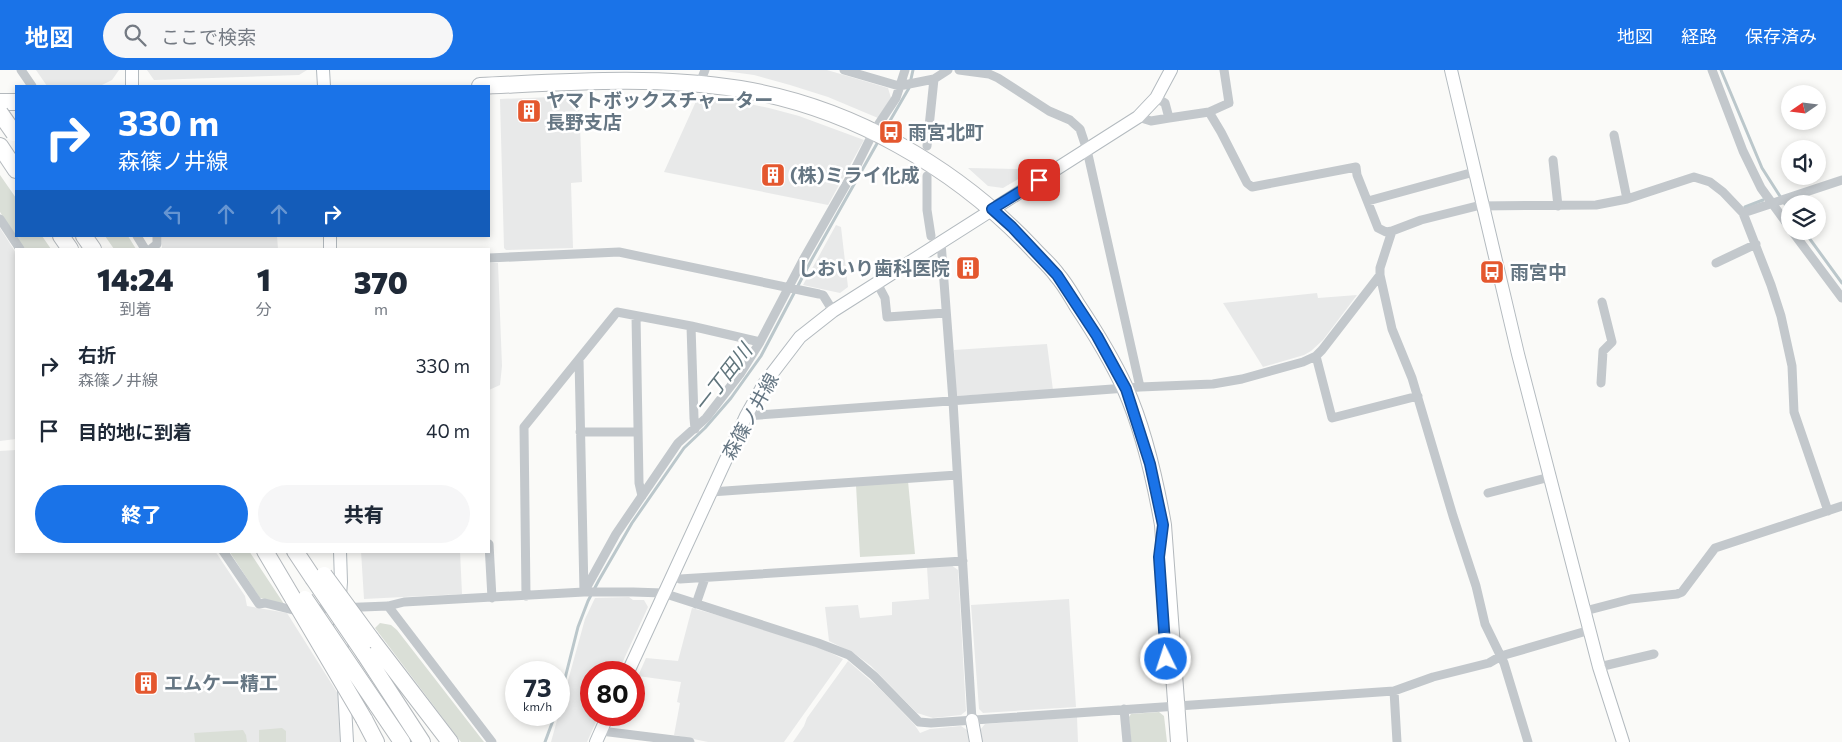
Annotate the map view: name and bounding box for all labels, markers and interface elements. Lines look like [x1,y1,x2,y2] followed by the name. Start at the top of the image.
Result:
[103,13,453,58] search box
[121,21,149,49] icon: search
[25,22,73,51] text: 地図
[161,25,256,48] text: ここで検索
[1617,25,1653,47] text: 地図
[1681,25,1717,47] text: 経路
[1745,25,1817,47] text: 保存済み
[1781,85,1826,130] north arrow
[1781,85,1826,240] map controls
[546,88,773,133] place label: ヤマトボックスチャーター 長野支店
[516,98,542,124] building icon: ヤマトボックスチャーター 長野支店
[118,100,219,143] text: 330 m
[35,105,100,170] icon: right
[878,119,904,145] bus stop icon: 雨宮北町
[908,120,984,143] place label: 雨宮北町
[1781,140,1826,185] button: sound
[118,147,228,174] text: 森篠ノ井線
[1018,159,1060,201] pin
[760,162,786,188] building icon: (株)ミライ化成
[790,163,920,186] place label: (株)ミライ化成
[1025,166,1053,194] icon: arrive
[1781,195,1826,240] button: layers
[159,200,187,228] icon: left
[212,200,240,228] icon: ahead
[265,200,293,228] icon: ahead
[318,200,346,228] icon: right
[955,255,981,281] building icon: しおいり歯科医院
[798,256,950,279] place label: しおいり歯科医院
[1479,259,1505,285] bus stop icon: 雨宮中
[97,260,174,297] text: 14:24
[257,260,271,297] text: 1
[1510,260,1567,283] place label: 雨宮中
[354,263,408,300] text: 370
[119,299,151,318] text: 到着
[256,299,272,318] text: 分
[374,299,388,318] text: m
[688,337,758,416] water label: 一丁田川
[78,343,116,366] text: 右折
[35,352,63,380] icon: right
[416,354,470,377] text: 330 m
[716,369,783,463] street label: 森篠ノ井線
[78,370,158,389] text: 森篠ノ井線
[35,417,63,445] icon: arrive
[426,419,470,442] text: 40 m
[78,420,192,443] text: 目的地に到着
[35,485,248,543] button: 終了
[258,485,470,543] button: 共有
[1139,632,1191,684] position arrow
[580,661,645,726] speed limit sign: 80
[133,670,159,696] building icon: エムケー精工
[164,671,278,694] place label: エムケー精工
[523,672,552,702] text: 73
[523,699,552,713] text: km/h

